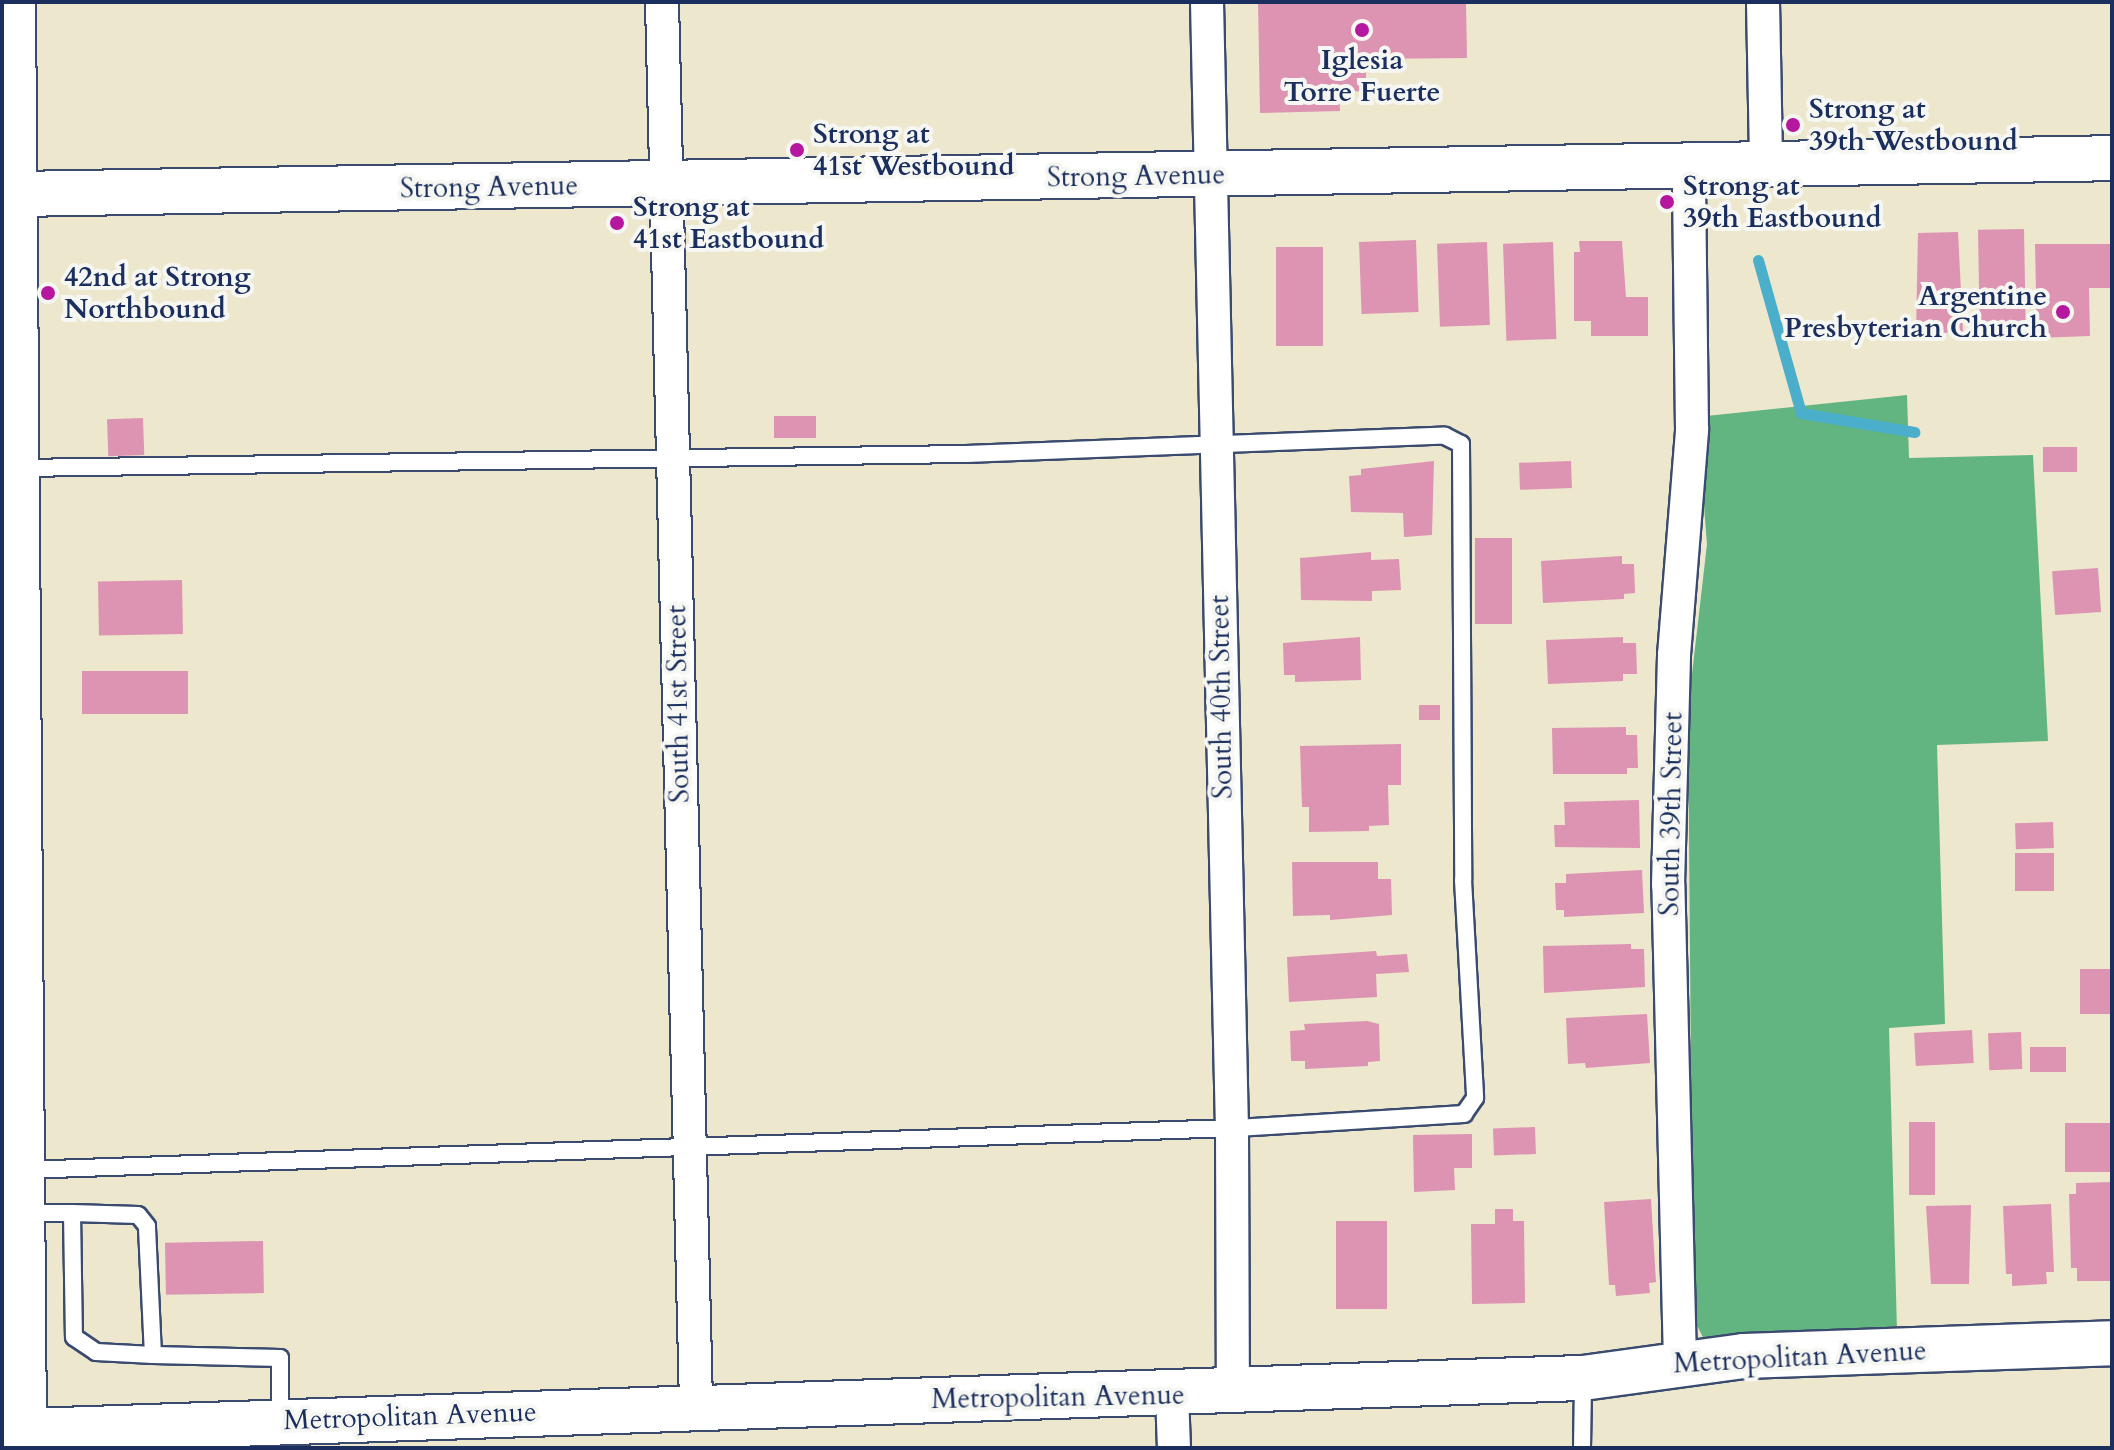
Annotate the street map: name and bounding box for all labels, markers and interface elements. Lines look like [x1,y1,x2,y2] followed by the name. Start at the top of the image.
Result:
[1353,21,1371,39] marker: Iglesia Torre Fuerte
[1284,43,1440,109] place label: Iglesia Torre Fuerte
[1809,92,2018,158] place label: Strong at 39th Westbound
[1784,116,1802,134] marker: Strong at 39th Westbound
[813,117,1015,183] place label: Strong at 41st Westbound
[788,141,806,159] marker: Strong at 41st Westbound
[1047,158,1225,194] street label: Strong Avenue
[400,169,578,205] street label: Strong Avenue
[1683,169,1881,235] place label: Strong at 39th Eastbound
[633,190,824,256] place label: Strong at 41st Eastbound
[1658,193,1676,211] marker: Strong at 39th Eastbound
[608,214,626,232] marker: Strong at 41st Eastbound
[64,260,251,326] place label: 42nd at Strong Northbound
[1784,279,2047,345] place label: Argentine Presbyterian Church
[39,284,57,302] marker: 42nd at Strong Northbound
[2054,303,2072,321] marker: Argentine Presbyterian Church
[1202,595,1240,799] street label: South 40th Street
[659,605,697,803] street label: South 41st Street
[1652,712,1690,916] street label: South 39th Street
[1673,1334,1927,1380] street label: Metropolitan Avenue
[931,1378,1185,1416] street label: Metropolitan Avenue
[283,1395,537,1437] street label: Metropolitan Avenue

